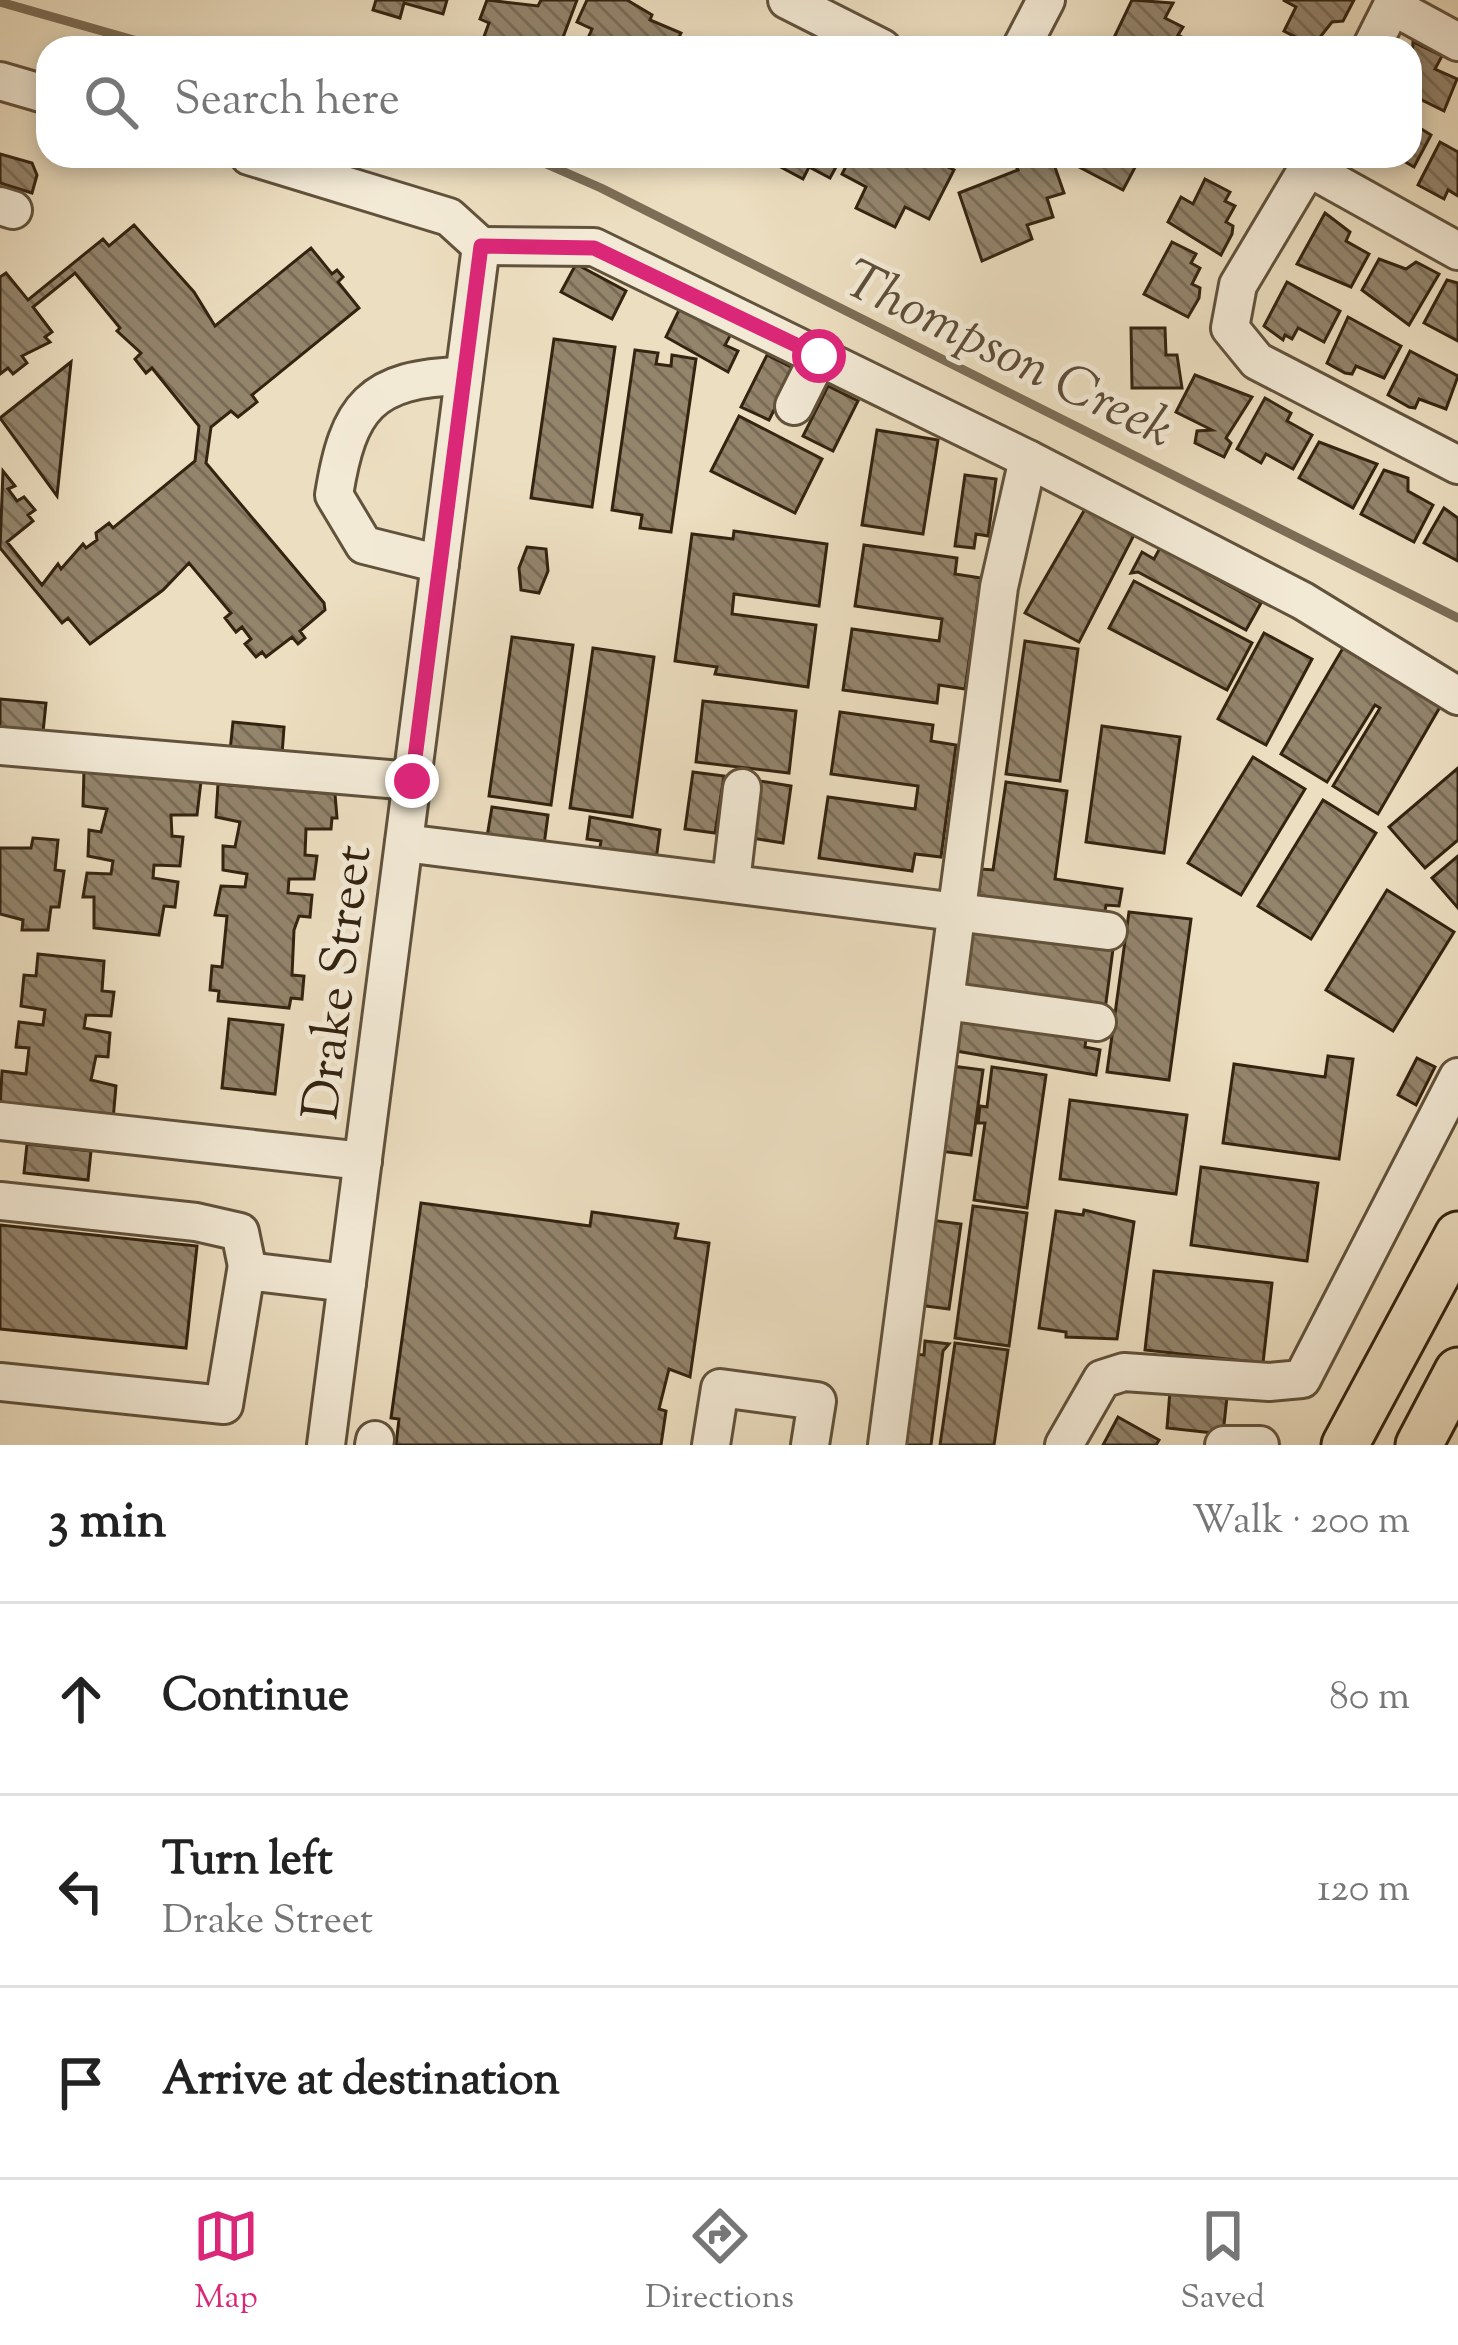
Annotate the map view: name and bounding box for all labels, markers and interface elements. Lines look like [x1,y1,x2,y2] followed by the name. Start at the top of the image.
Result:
[36,36,1422,168] search box
[78,69,144,135] icon: search
[174,70,400,135] text: Search here
[829,244,1186,471] water label: Thompson Creek
[792,329,846,383] route start
[385,754,439,808] route end
[287,841,394,1124] street label: Drake Street
[48,1487,166,1560] text: 3 min
[1192,1495,1410,1551] text: Walk · 200 m
[48,1666,114,1732] icon: ahead
[162,1666,349,1731] text: Continue
[1329,1671,1410,1727] text: 80 m
[162,1830,333,1895] text: Turn left
[48,1858,114,1924] icon: left
[1317,1863,1410,1919] text: 120 m
[162,1895,373,1951] text: Drake Street
[48,2050,114,2116] icon: arrive
[162,2050,560,2115] text: Arrive at destination
[193,2203,259,2323] tab: Map
[645,2203,794,2323] tab: Directions
[1180,2203,1265,2323] tab: Saved

